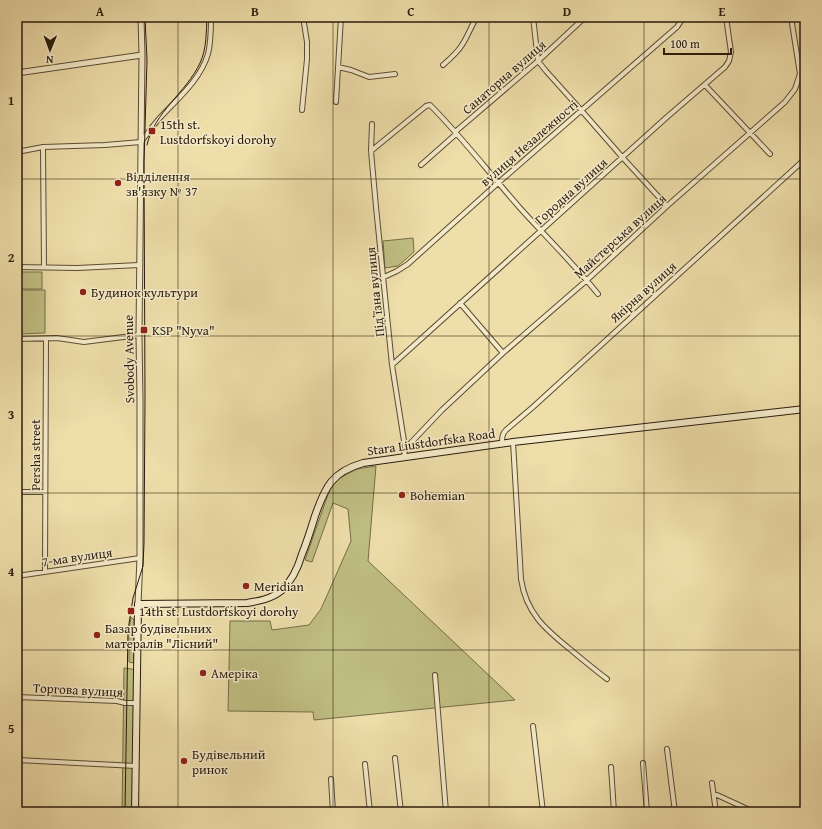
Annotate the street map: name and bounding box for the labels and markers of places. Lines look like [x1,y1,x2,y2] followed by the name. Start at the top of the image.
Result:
[160,115,277,149] place label: 15th st. Lustdorfskoyi dorohy
[147,126,157,136] marker: 15th st. Lustdorfskoyi dorohy
[126,167,198,201] place label: Відділення зв'язку № 37
[113,178,123,188] marker: Відділення зв'язку № 37
[91,283,198,302] place label: Будинок культури
[78,287,88,297] marker: Будинок культури
[152,321,215,340] place label: KSP "Nyva"
[139,325,149,335] marker: KSP "Nyva"
[410,486,466,505] place label: Bohemian
[397,490,407,500] marker: Bohemian
[254,577,304,596] place label: Meridian
[241,581,251,591] marker: Meridian
[139,602,299,621] place label: 14th st. Lustdorfskoyi dorohy
[126,606,136,616] marker: 14th st. Lustdorfskoyi dorohy
[105,619,218,653] place label: Базар будівельних матералів "Лісний"
[92,630,102,640] marker: Базар будівельних матералів "Лісний"
[211,664,259,683] place label: Амеріка
[198,668,208,678] marker: Амеріка
[192,745,266,779] place label: Будівельний ринок
[179,756,189,766] marker: Будівельний ринок

